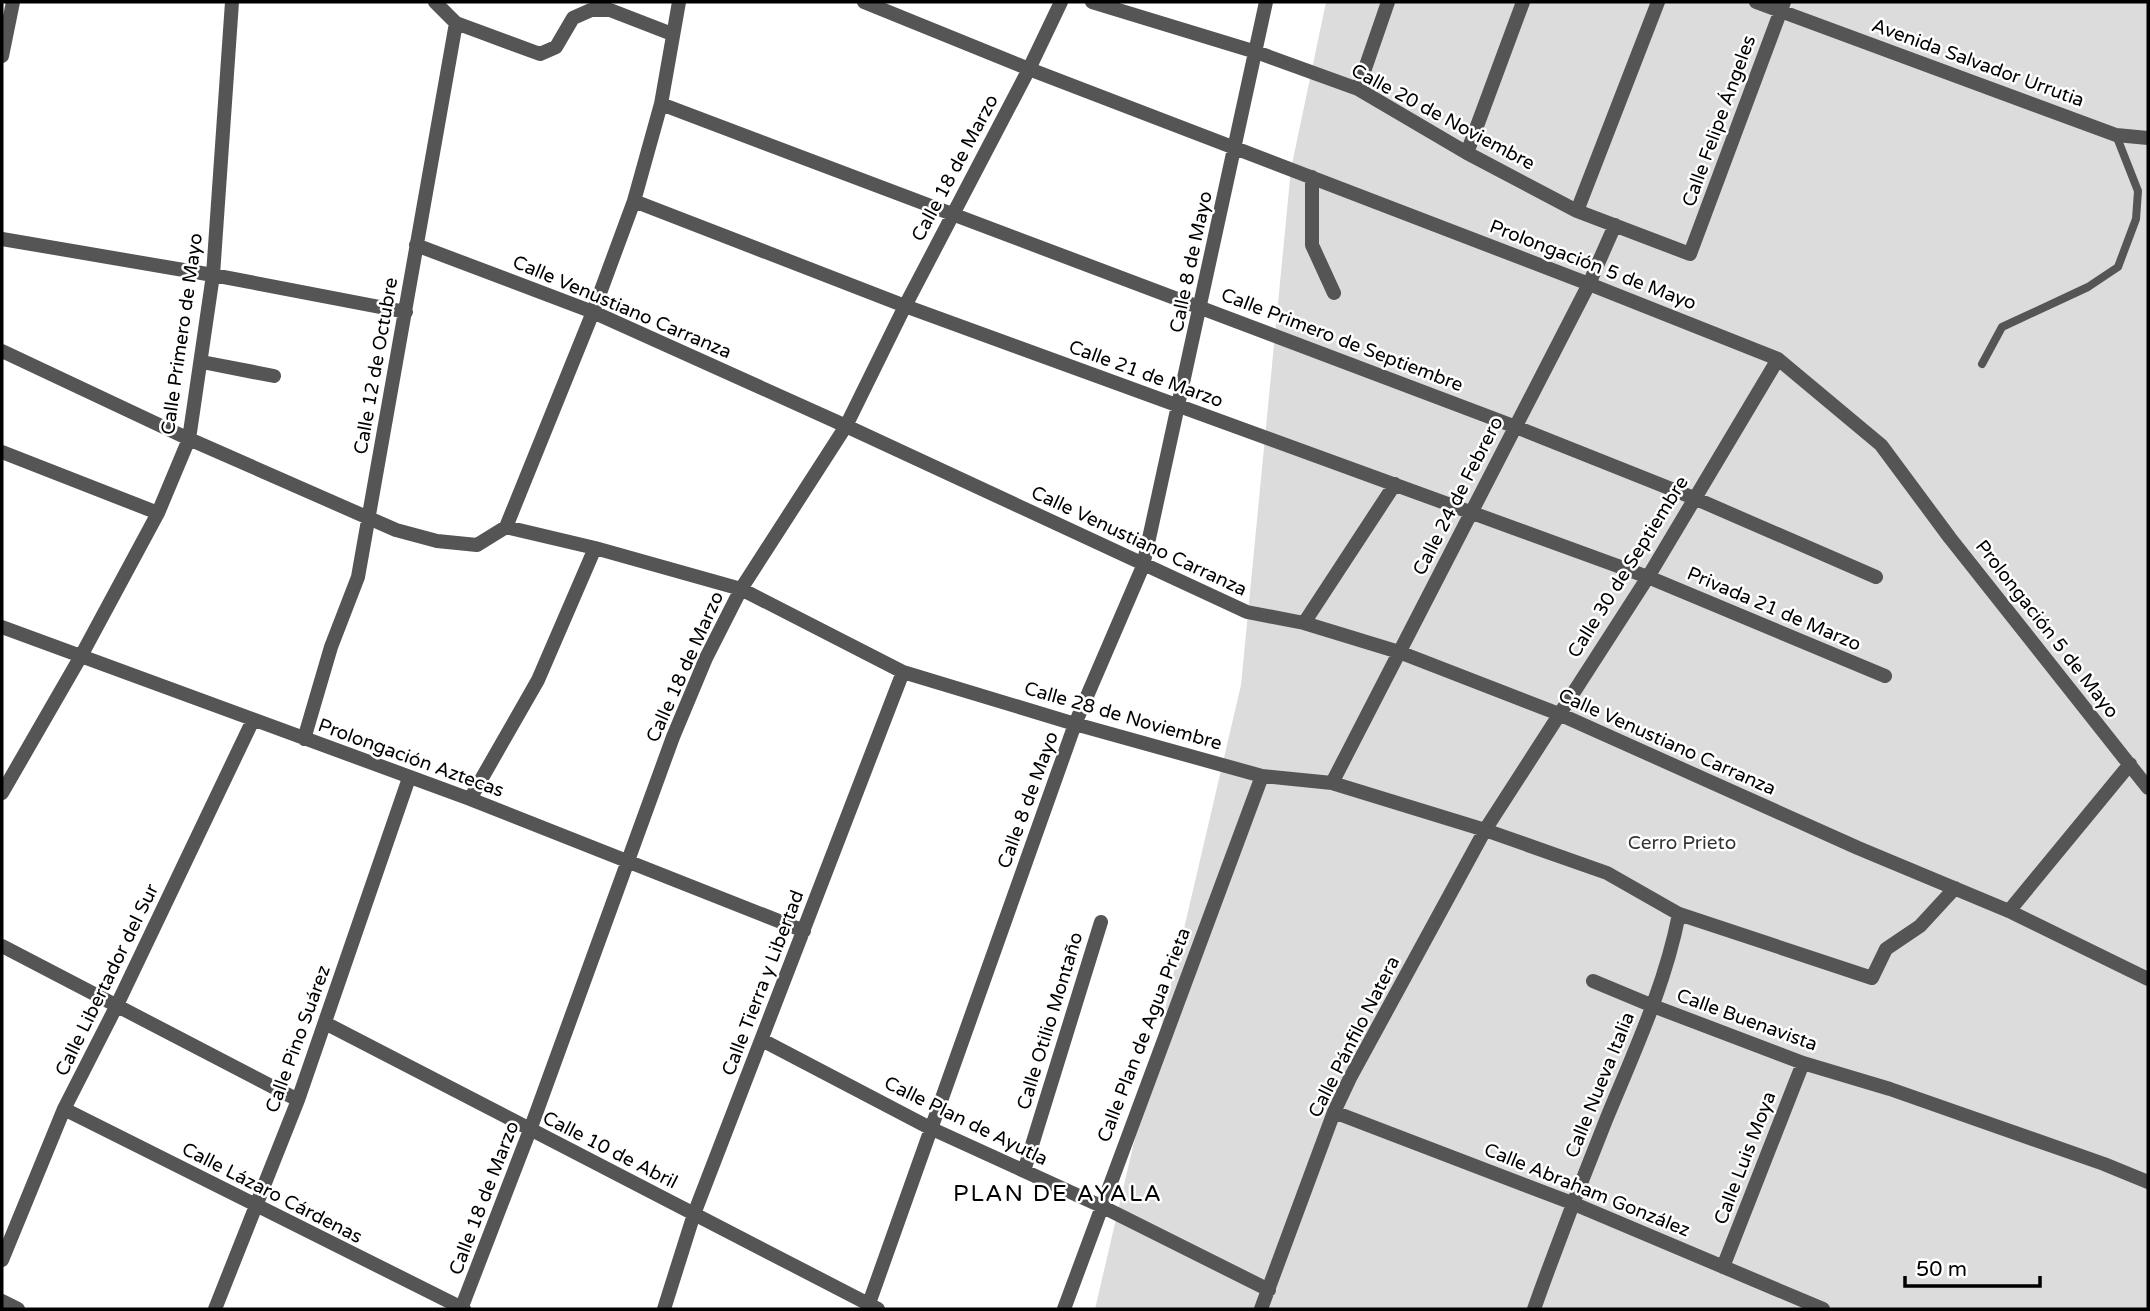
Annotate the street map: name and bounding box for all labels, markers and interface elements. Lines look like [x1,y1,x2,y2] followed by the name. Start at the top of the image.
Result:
[1869,14,2087,112] street label: Avenida Salvador Urrutia
[1677,32,1760,210] street label: Calle Felipe Ángeles
[1347,59,1539,175] street label: Calle 20 de Noviembre
[907,91,1003,245] street label: Calle 18 de Marzo
[1165,189,1217,335] street label: Calle 8 de Mayo
[1487,215,1699,315] street label: Prolongación 5 de Mayo
[157,232,207,436] street label: Calle Primero de Mayo
[509,251,735,363] street label: Calle Venustiano Carranza
[350,276,402,456] street label: Calle 12 de Octubre
[1218,284,1466,396] street label: Calle Primero de Septiembre
[1066,336,1226,412] street label: Calle 21 de Marzo
[1408,413,1508,579] street label: Calle 24 de Febrero
[1563,472,1693,662] street label: Calle 30 de Septiembre
[1028,481,1250,601] street label: Calle Venustiano Carranza
[1971,536,2123,722] street label: Prolongación 5 de Mayo
[1684,562,1864,656] street label: Privada 21 de Marzo
[642,588,728,746] street label: Calle 18 de Marzo
[1022,677,1224,755] street label: Calle 28 de Noviembre
[1555,684,1779,800] street label: Calle Venustiano Carranza
[315,714,507,802] street label: Prolongación Aztecas
[993,729,1063,871] street label: Calle 8 de Mayo
[1628,832,1736,854] park label: Cerro Prieto
[51,880,163,1080] street label: Calle Libertador del Sur
[717,887,809,1079] street label: Calle Tierra y Libertad
[1093,925,1195,1145] street label: Calle Plan de Agua Prieta
[1013,930,1087,1112] street label: Calle Otilio Montaño
[1304,953,1404,1121] street label: Calle Pánfilo Natera
[261,962,335,1116] street label: Calle Pino Suárez
[1674,984,1820,1056] street label: Calle Buenavista
[1561,1009,1639,1161] street label: Calle Nueva Italia
[881,1072,1051,1170] street label: Calle Plan de Ayutla
[1710,1088,1780,1228] street label: Calle Luis Moya
[539,1107,681,1193] street label: Calle 10 de Abril
[445,1118,523,1278] street label: Calle 18 de Marzo
[178,1138,366,1248] street label: Calle Lázaro Cárdenas
[1481,1139,1693,1241] street label: Calle Abraham González
[953,1180,1163,1208] district label: PLAN DE AYALA
[1905,1244,2040,1288] scale bar
[1916,1257,1967,1282] text: 50 m

